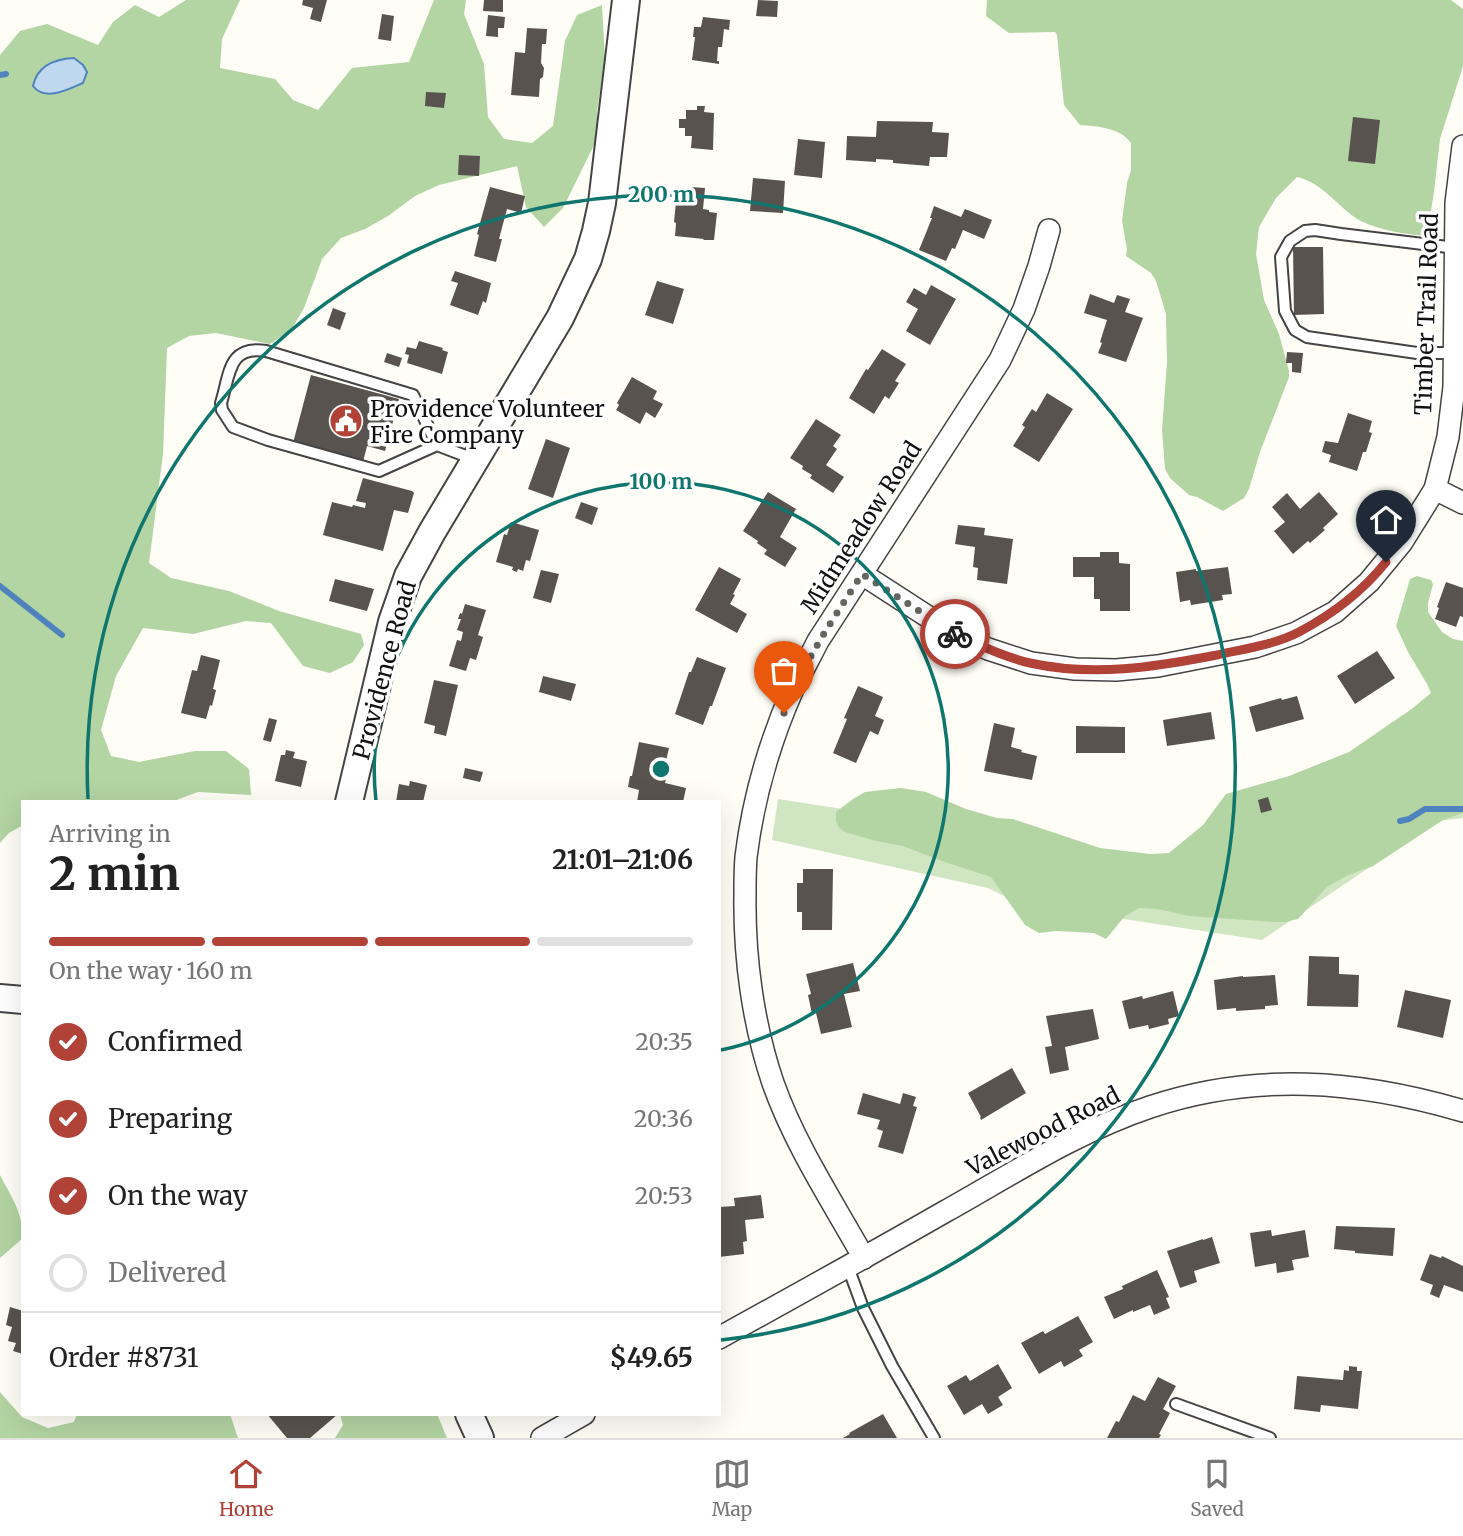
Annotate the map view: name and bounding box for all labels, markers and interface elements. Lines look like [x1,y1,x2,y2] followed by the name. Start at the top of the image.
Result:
[628,181,694,208] text: 200 m
[1408,212,1444,416] street label: Timber Trail Road
[370,394,605,449] place label: Providence Volunteer Fire Company
[327,402,365,440] public building icon: Providence Volunteer Fire Company
[795,435,928,618] street label: Midmeadow Road
[630,468,692,495] text: 100 m
[1356,490,1416,562] pin
[1367,501,1405,539] icon: home
[346,577,422,763] street label: Providence Road
[920,599,990,669] courier
[936,615,974,653] icon: bike
[754,641,814,713] pin
[765,652,803,690] icon: bag
[649,757,673,781] centre of rings
[49,819,171,848] text: Arriving in
[552,843,693,876] text: 21:01–21:06
[49,845,180,903] text: 2 min
[49,956,253,985] text: On the way · 160 m
[49,1023,87,1061] icon: check
[108,1025,243,1058] text: Confirmed
[635,1027,693,1056] text: 20:35
[960,1080,1125,1183] street label: Valewood Road
[49,1100,87,1138] icon: check
[108,1102,232,1135] text: Preparing
[634,1104,693,1133] text: 20:36
[49,1177,87,1215] icon: check
[108,1179,248,1212] text: On the way
[635,1181,693,1210] text: 20:53
[108,1256,227,1289] text: Delivered
[49,1341,199,1374] text: Order #8731
[610,1341,693,1374] text: $49.65
[219,1455,274,1521] tab: Home
[712,1455,752,1521] tab: Map
[1190,1455,1244,1521] tab: Saved

